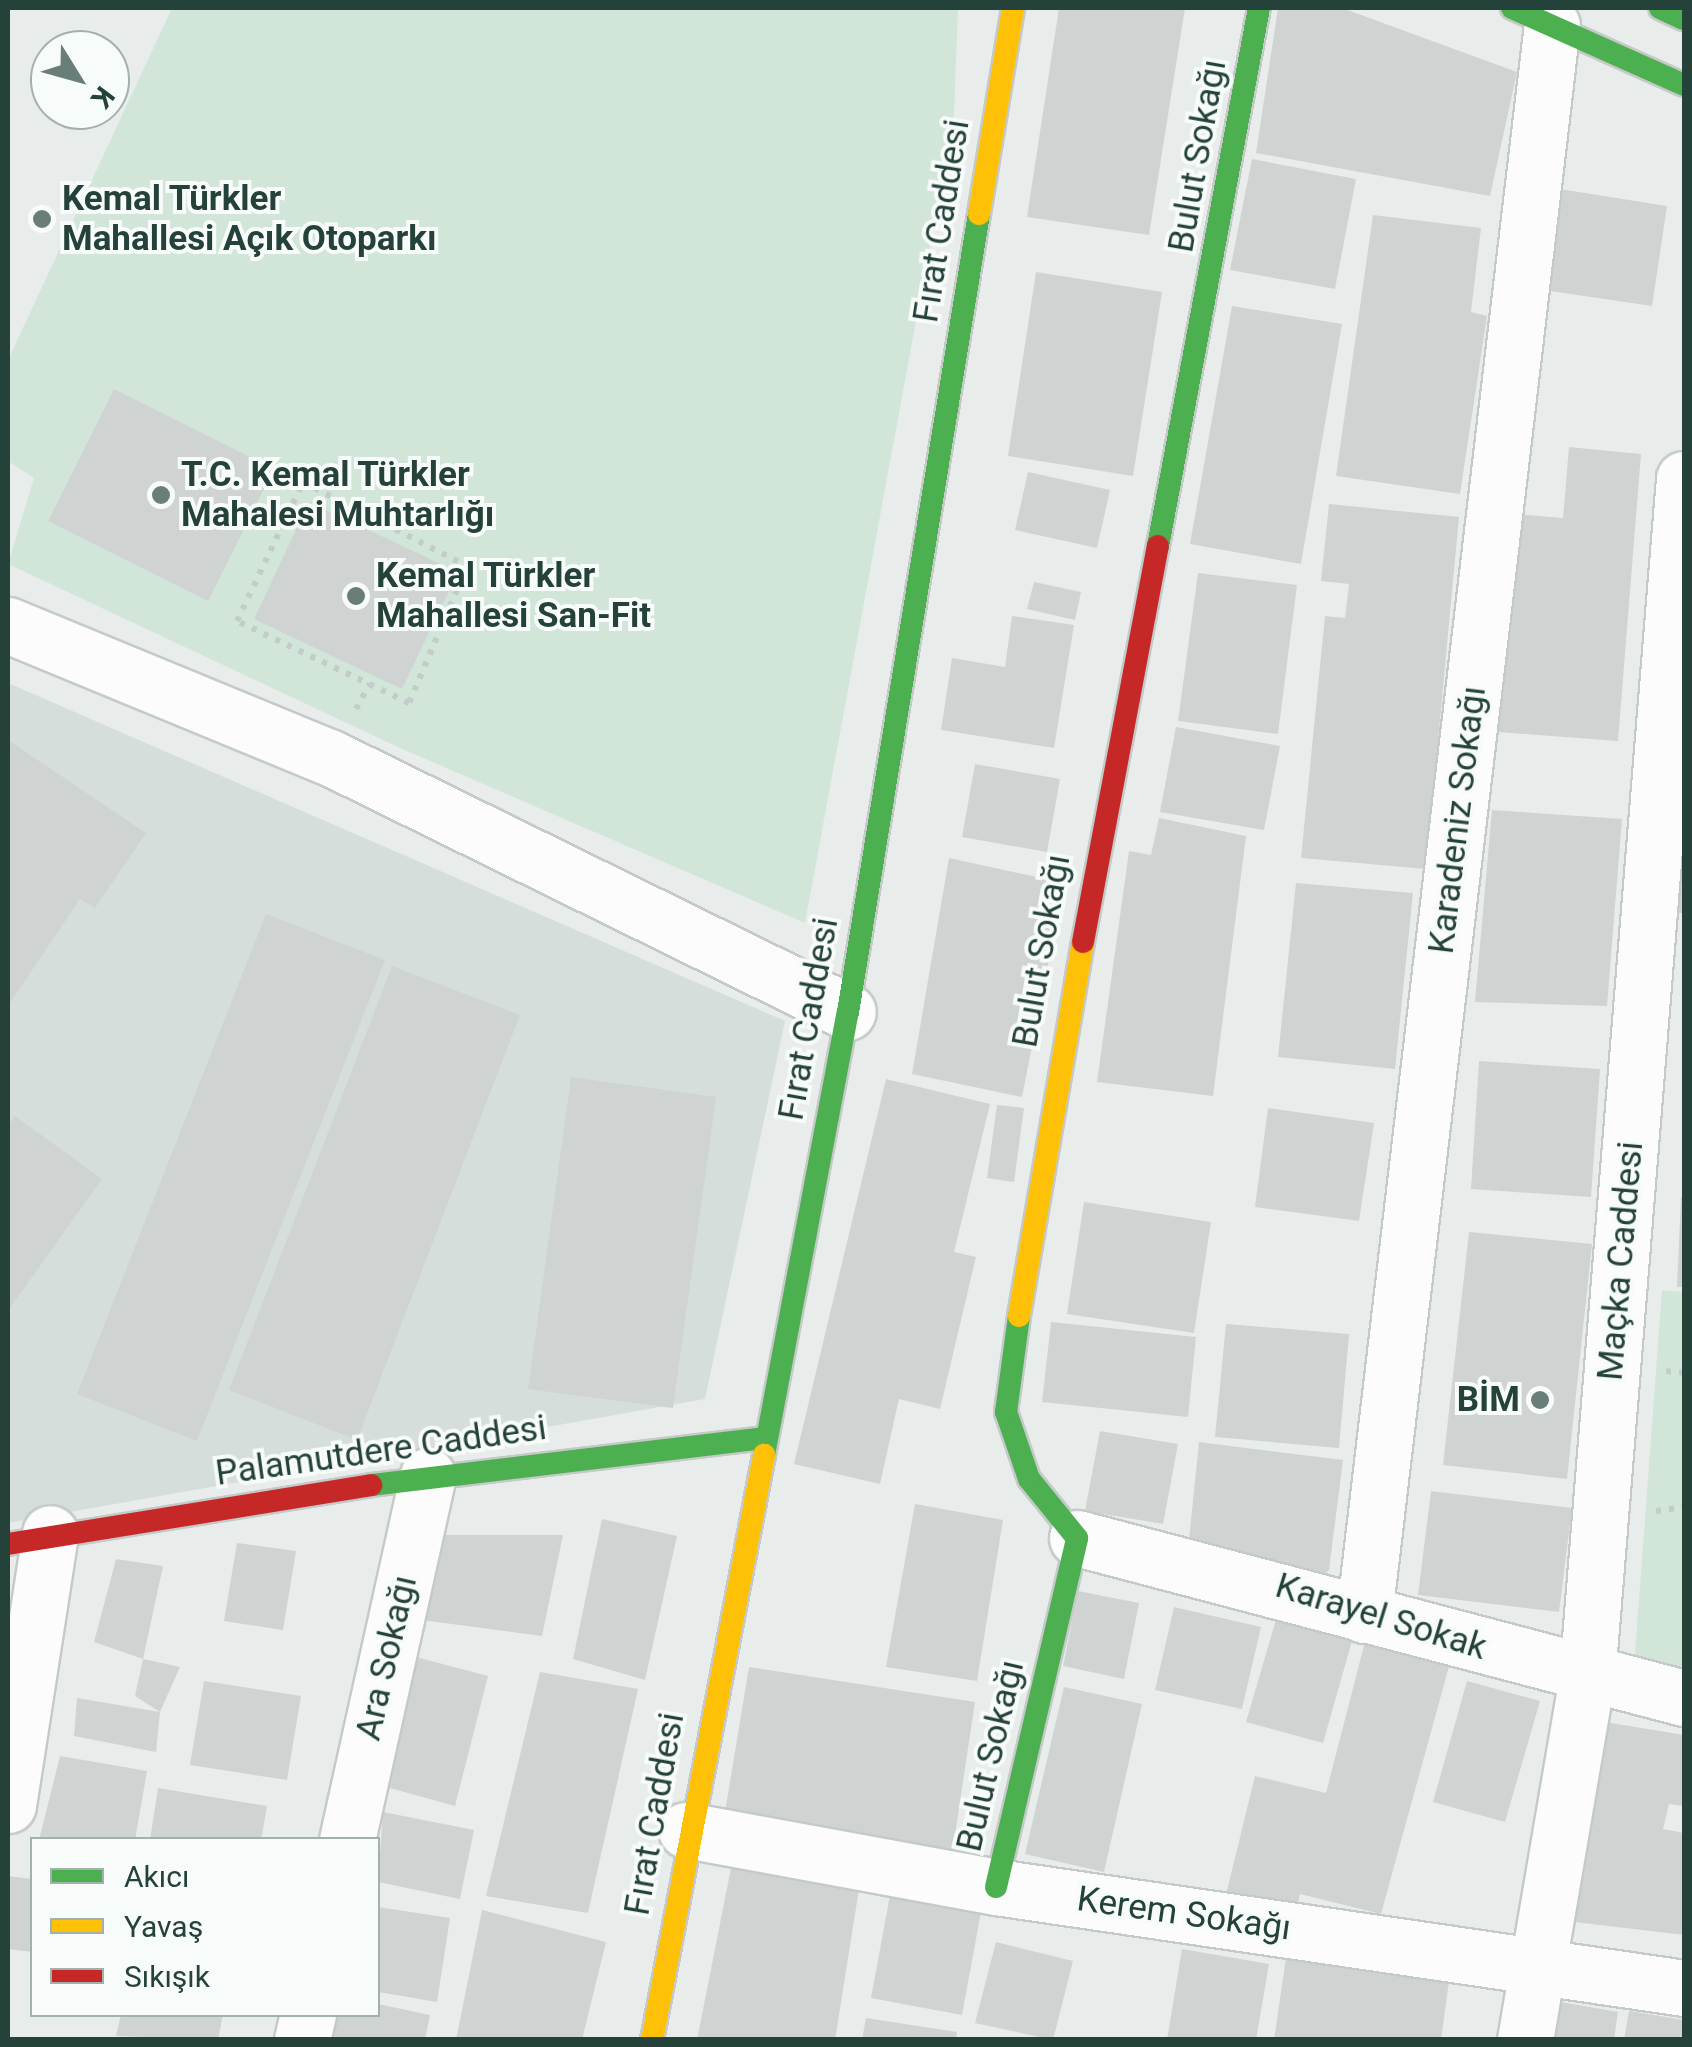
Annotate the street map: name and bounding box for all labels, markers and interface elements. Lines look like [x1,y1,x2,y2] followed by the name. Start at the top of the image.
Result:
[30,30,130,130] north arrow
[1160,56,1236,256] street label: Bulut Sokağı
[84,80,121,114] text: K
[905,117,979,325] street label: Fırat Caddesi
[62,178,437,260] place label: Kemal Türkler Mahallesi Açık Otoparkı
[31,208,53,230] marker: Kemal Türkler Mahallesi Açık Otoparkı
[181,454,494,536] place label: T.C. Kemal Türkler Mahalesi Muhtarlığı
[150,484,172,506] marker: T.C. Kemal Türkler Mahalesi Muhtarlığı
[376,555,651,637] place label: Kemal Türkler Mahallesi San-Fit
[345,585,367,607] marker: Kemal Türkler Mahallesi San-Fit
[1421,684,1495,956] street label: Karadeniz Sokağı
[1004,851,1080,1051] street label: Bulut Sokağı
[771,915,847,1123] street label: Fırat Caddesi
[1590,1140,1652,1382] street label: Maçka Caddesi
[1457,1379,1520,1421] place label: BİM
[1529,1389,1551,1411] marker: BİM
[213,1407,549,1495] street label: Palamutdere Caddesi
[1270,1565,1492,1669] street label: Karayel Sokak
[348,1572,426,1744] street label: Ara Sokağı
[949,1656,1033,1856] street label: Bulut Sokağı
[617,1710,693,1918] street label: Fırat Caddesi
[30,1837,380,2017] legend
[124,1859,189,1894] text: Akıcı
[1074,1878,1294,1950] street label: Kerem Sokağı
[124,1909,203,1944] text: Yavaş
[124,1959,210,1994] text: Sıkışık

